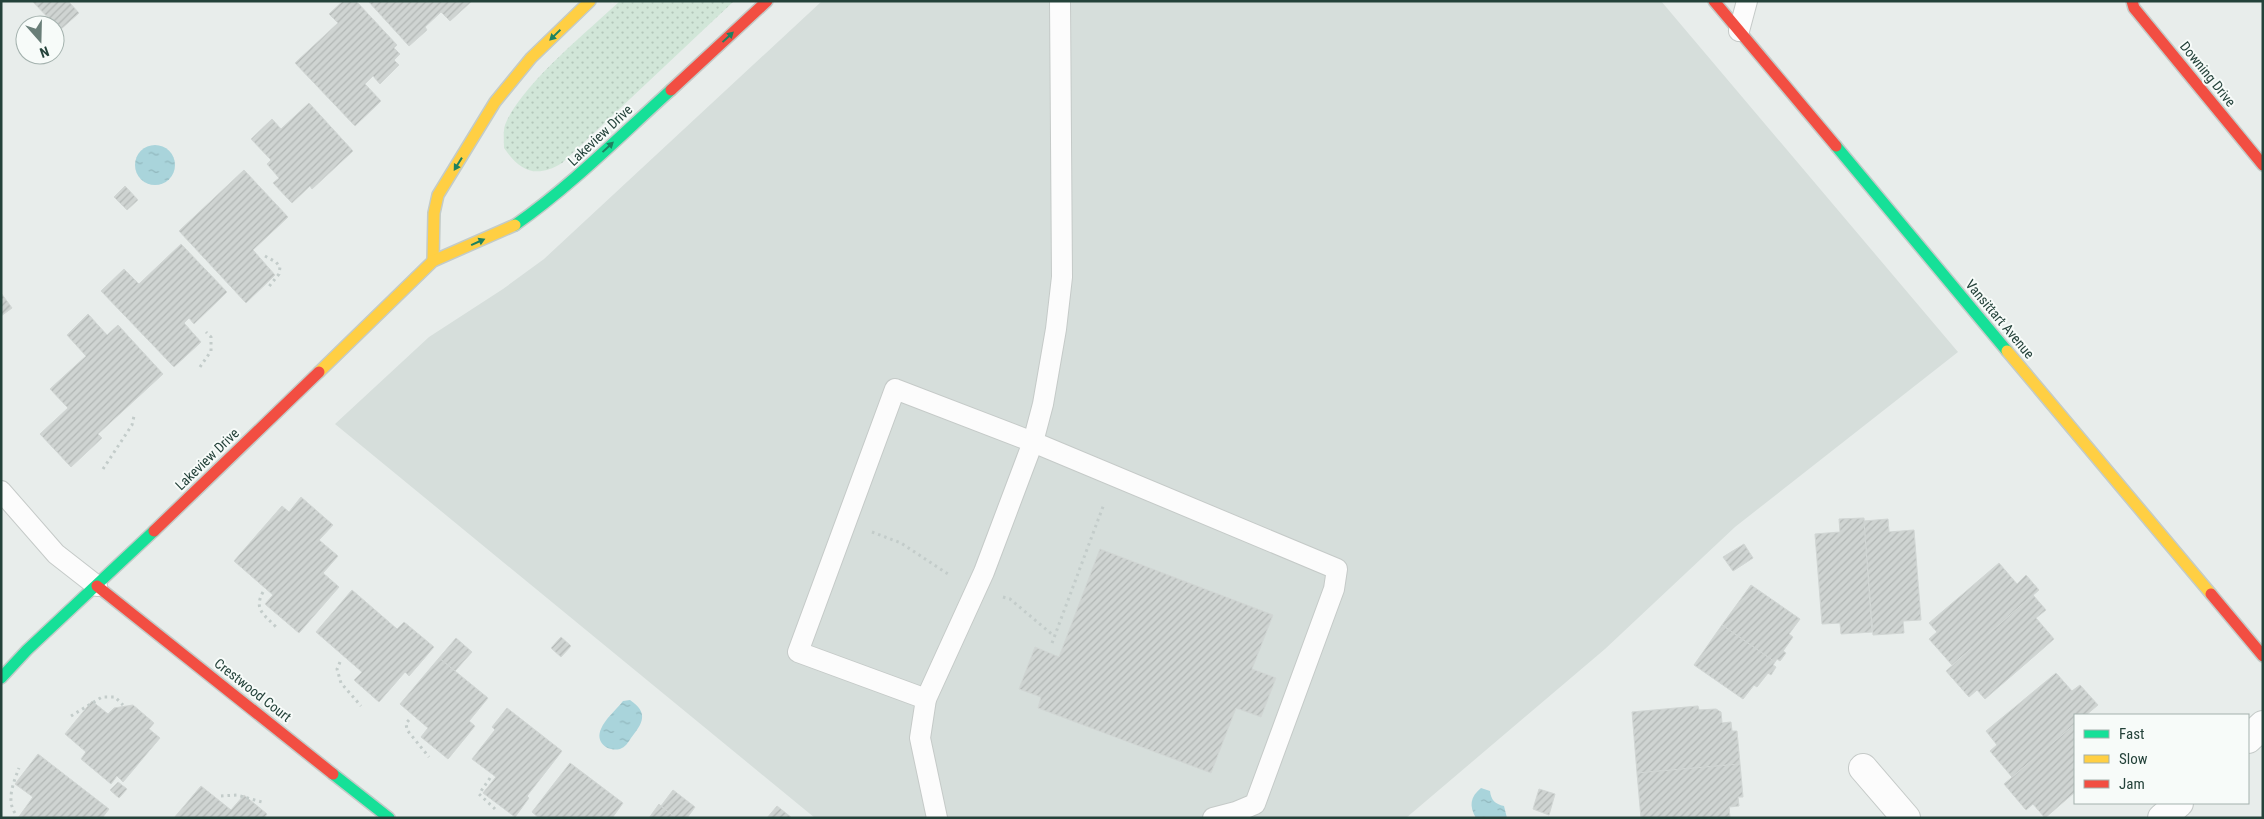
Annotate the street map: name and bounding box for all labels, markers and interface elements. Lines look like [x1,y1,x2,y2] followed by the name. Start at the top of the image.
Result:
[15,15,65,65] north arrow
[549,29,561,41] one-way arrow
[721,31,733,43] one-way arrow
[2177,38,2239,110] street label: Downing Drive
[38,43,51,61] text: N
[565,101,636,169] street label: Lakeview Drive
[602,141,614,153] one-way arrow
[454,158,463,171] one-way arrow
[471,237,485,245] one-way arrow
[1962,276,2038,362] street label: Vansittart Avenue
[172,424,242,493] street label: Lakeview Drive
[211,655,295,725] street label: Crestwood Court
[2074,714,2249,804] legend
[2119,725,2144,743] text: Fast
[2119,750,2148,768] text: Slow
[2119,775,2145,793] text: Jam

